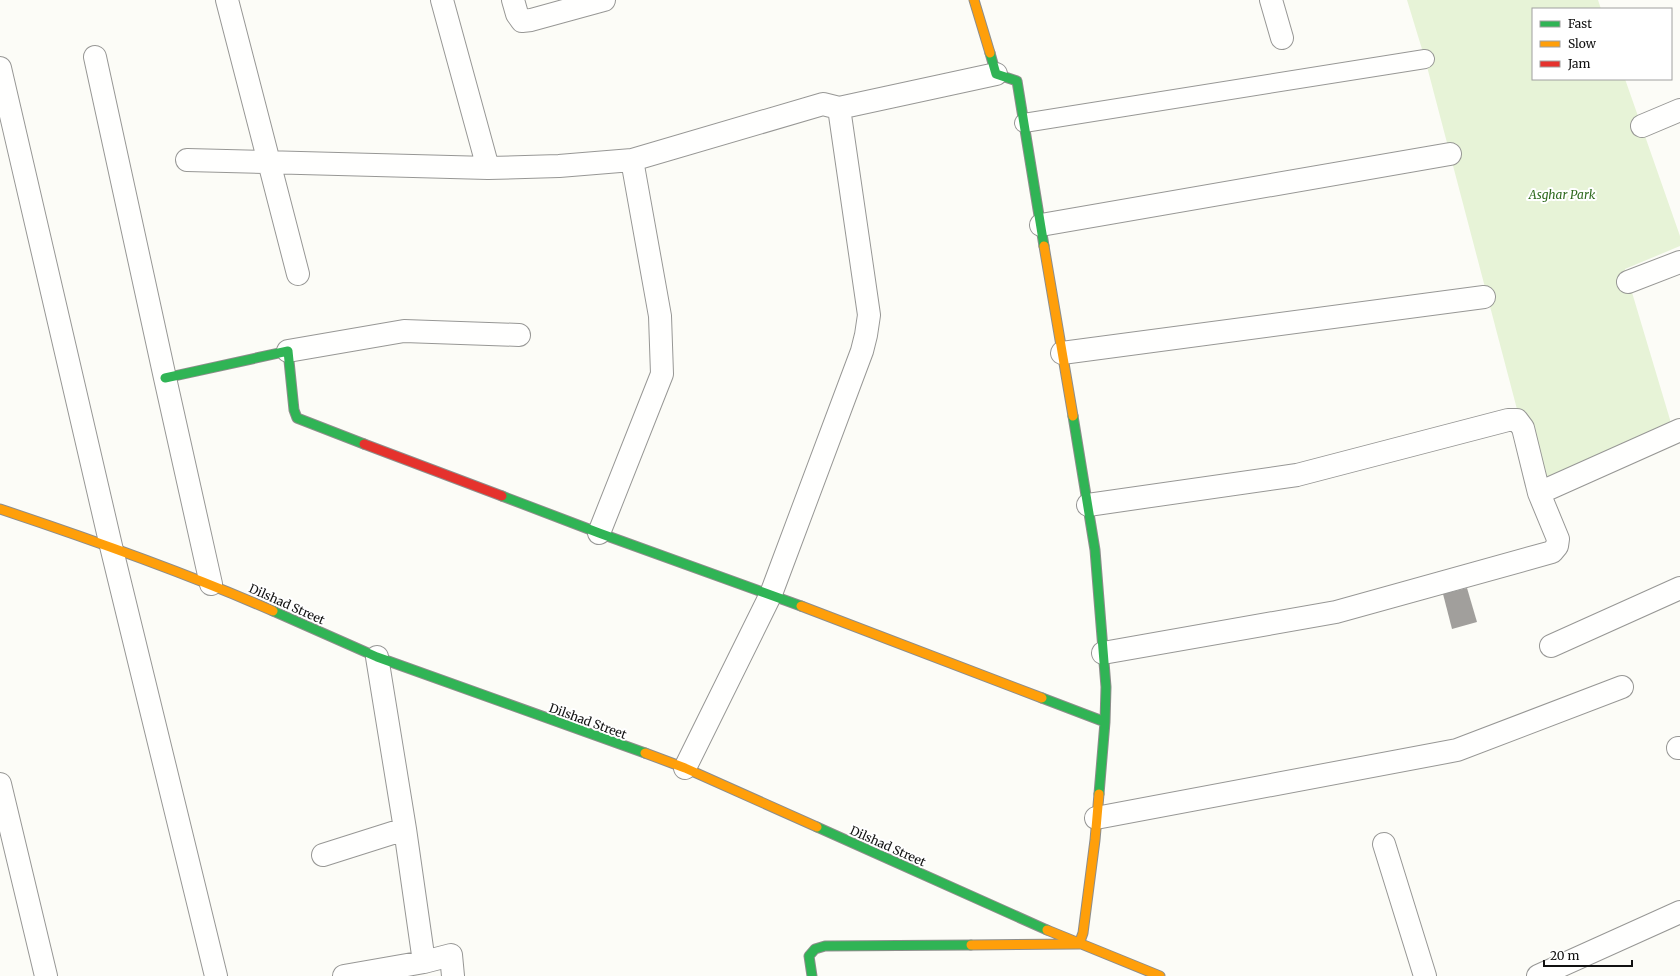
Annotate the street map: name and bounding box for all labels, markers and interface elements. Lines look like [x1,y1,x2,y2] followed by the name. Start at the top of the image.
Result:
[1532,8,1672,80] legend
[1568,16,1592,31] text: Fast
[1568,36,1597,51] text: Slow
[1567,56,1591,71] text: Jam
[1528,187,1596,202] park label: Asghar Park
[247,581,327,627] street label: Dilshad Street
[547,700,629,742] street label: Dilshad Street
[848,823,928,869] street label: Dilshad Street
[1544,942,1632,968] scale bar
[1550,948,1579,963] text: 20 m

